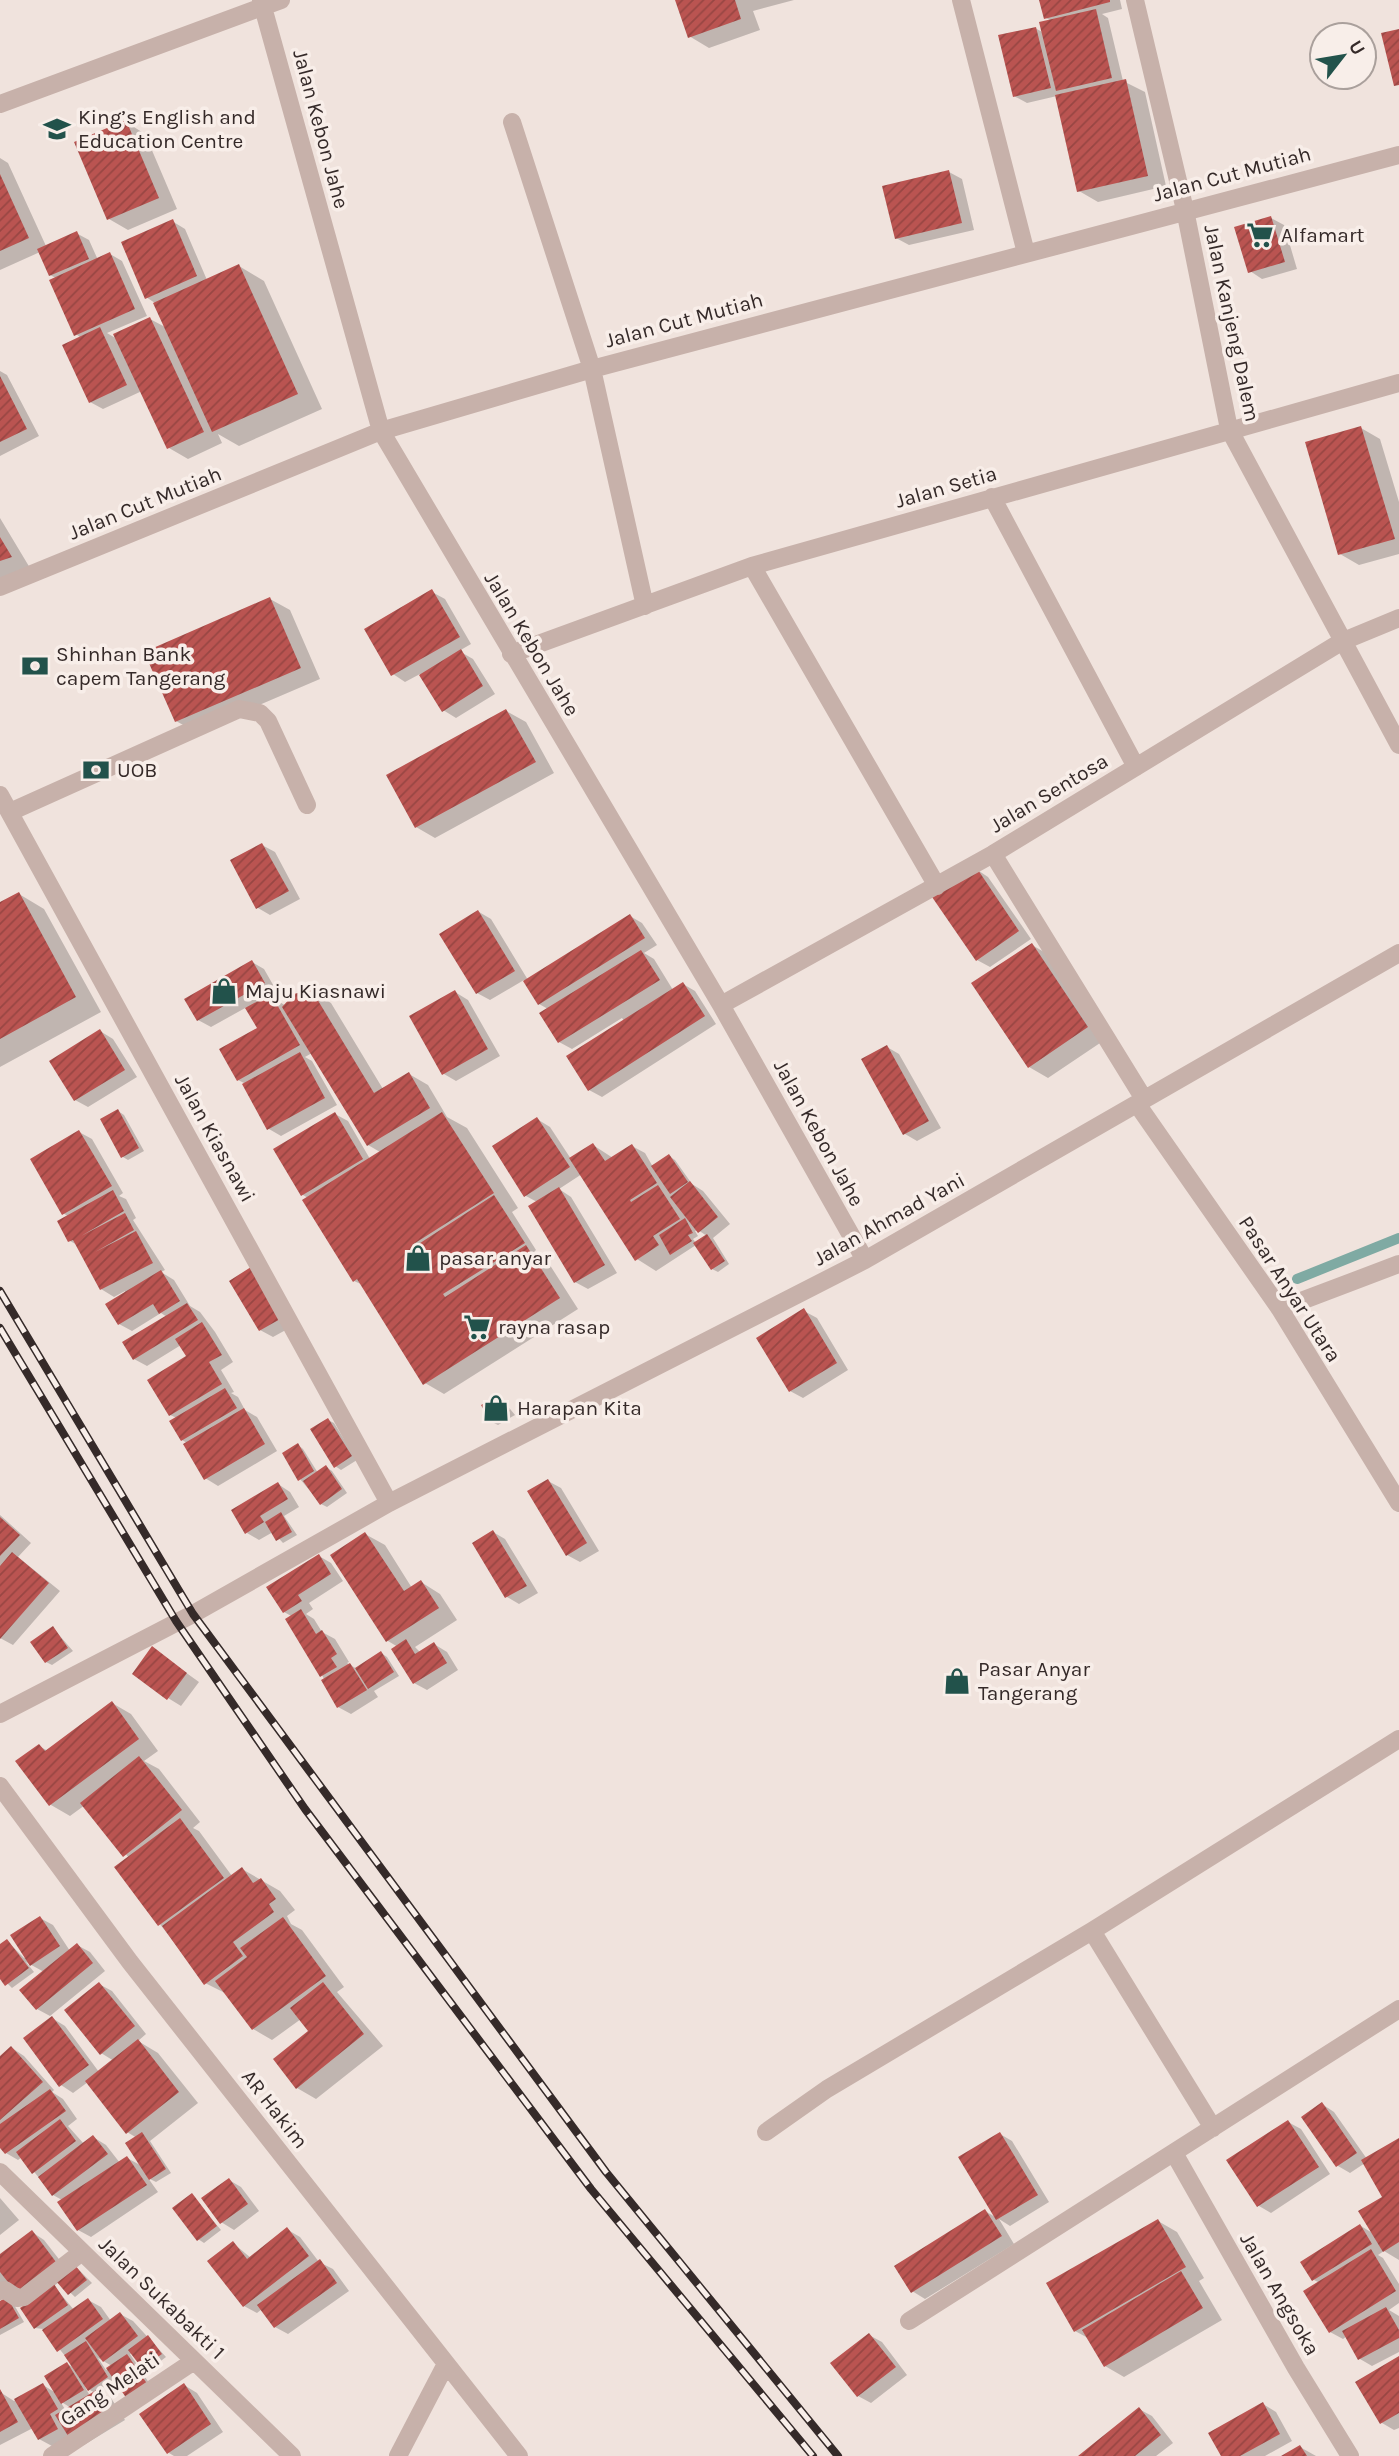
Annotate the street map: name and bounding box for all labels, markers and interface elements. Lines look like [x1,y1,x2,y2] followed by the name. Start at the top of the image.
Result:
[1308,21,1378,91] north arrow
[1344,36,1370,59] text: U
[288,47,354,211] street label: Jalan Kebon Jahe
[78,105,256,153] place label: King’s English and Education Centre
[42,114,72,144] school or university icon: King’s English and Education Centre
[1150,141,1314,207] street label: Jalan Cut Mutiah
[1245,220,1275,250] supermarket icon: Alfamart
[1199,222,1265,424] street label: Jalan Kanjeng Dalem
[1281,223,1364,247] place label: Alfamart
[602,287,766,353] street label: Jalan Cut Mutiah
[65,461,225,545] street label: Jalan Cut Mutiah
[893,461,999,513] street label: Jalan Setia
[480,568,584,720] street label: Jalan Kebon Jahe
[56,642,225,690] place label: Shinhan Bank capem Tangerang
[20,651,50,681] bank icon: Shinhan Bank capem Tangerang
[986,748,1112,838] street label: Jalan Sentosa
[81,755,111,785] bank icon: UOB
[117,758,157,782] place label: UOB
[209,976,239,1006] shop icon: Maju Kiasnawi
[245,979,386,1003] place label: Maju Kiasnawi
[769,1056,869,1210] street label: Jalan Kebon Jahe
[170,1070,260,1206] street label: Jalan Kiasnawi
[809,1167,969,1271] street label: Jalan Ahmad Yani
[1234,1211,1346,1367] street label: Pasar Anyar Utara
[403,1243,433,1273] shop icon: pasar anyar
[439,1246,552,1270] place label: pasar anyar
[462,1312,492,1342] supermarket icon: rayna rasap
[498,1315,610,1339] place label: rayna rasap
[481,1393,511,1423] shop icon: Harapan Kita
[517,1396,642,1420] place label: Harapan Kita
[978,1657,1090,1705] place label: Pasar Anyar Tangerang
[942,1666,972,1696] shop icon: Pasar Anyar Tangerang
[237,2065,313,2153] street label: AR Hakim
[1235,2228,1325,2360] street label: Jalan Angsoka
[94,2232,230,2364] street label: Jalan Sukabakti 1
[56,2347,164,2431] street label: Gang Melati

